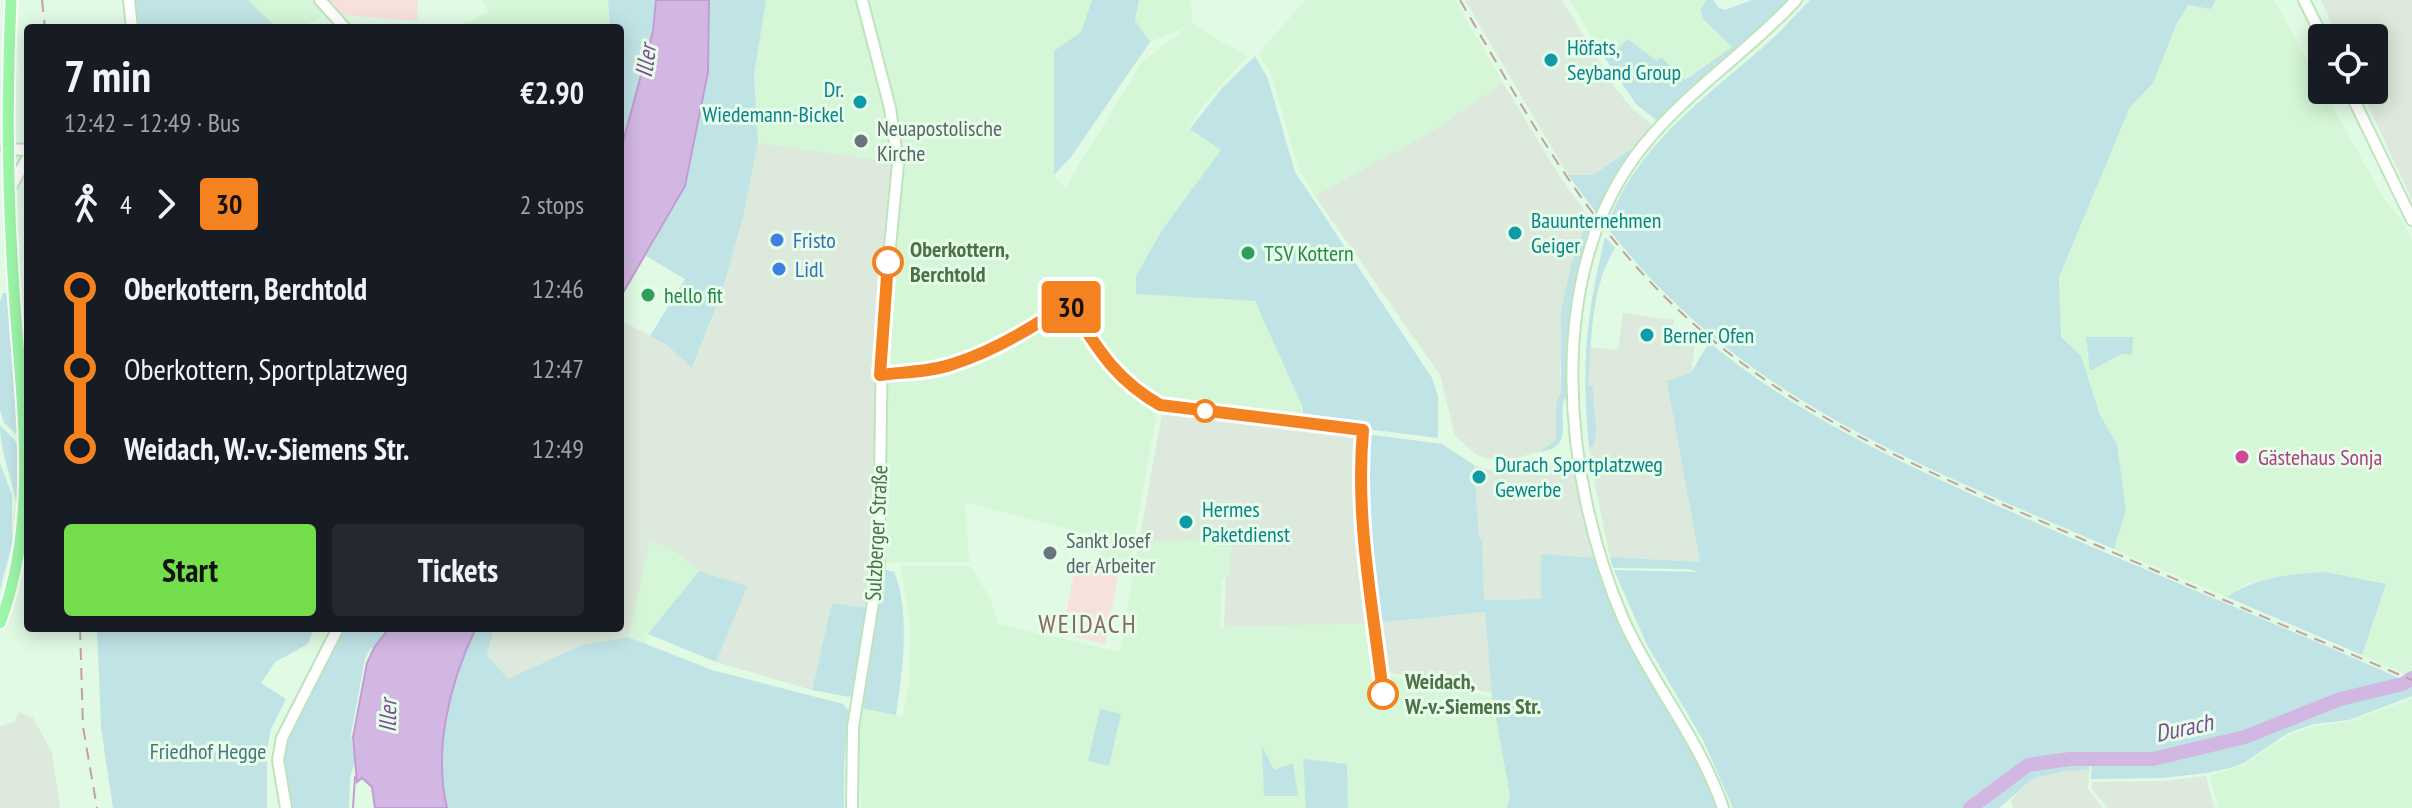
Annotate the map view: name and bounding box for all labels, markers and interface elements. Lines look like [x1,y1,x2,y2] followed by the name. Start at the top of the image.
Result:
[2308,24,2388,104] map controls
[2308,24,2388,104] button: locate
[1567,33,1681,86] place label: Höfats, Seyband Group
[628,39,664,80] water label: Iller
[64,47,151,104] text: 7 min
[1542,51,1560,69] marker: Höfats, Seyband Group
[520,73,584,112] text: €2.90
[702,75,845,128] place label: Dr. Wiedemann-Bickel
[851,93,869,111] marker: Dr. Wiedemann-Bickel
[64,106,240,139] text: 12:42 – 12:49 · Bus
[877,114,1002,167] place label: Neuapostolische Kirche
[852,132,870,150] marker: Neuapostolische Kirche
[64,182,108,226] icon: walk
[144,182,188,226] icon: forward
[216,185,242,222] text: 30
[120,188,132,221] text: 4
[520,188,584,221] text: 2 stops
[1531,206,1661,259] place label: Bauunternehmen Geiger
[1506,224,1524,242] marker: Bauunternehmen Geiger
[793,226,836,254] place label: Fristo
[768,231,786,249] marker: Fristo
[910,235,1010,288] place label: Oberkottern, Berchtold
[1264,239,1354,267] place label: TSV Kottern
[1239,244,1257,262] marker: TSV Kottern
[873,247,903,277] marker: Oberkottern, Berchtold
[795,255,824,283] place label: Lidl
[770,260,788,278] marker: Lidl
[124,269,367,308] text: Oberkottern, Berchtold
[532,272,584,305] text: 12:46
[664,281,723,309] place label: hello fit
[1035,281,1107,333] line badge: 30
[639,286,657,304] marker: hello fit
[1058,288,1084,325] text: 30
[1663,321,1754,349] place label: Berner Ofen
[1638,326,1656,344] marker: Berner Ofen
[124,349,408,388] text: Oberkottern, Sportplatzweg
[532,352,584,385] text: 12:47
[1194,400,1216,422] unlabelled marker
[124,429,409,468] text: Weidach, W.-v.-Siemens Str.
[532,432,584,465] text: 12:49
[2258,443,2382,471] place label: Gästehaus Sonja
[2233,448,2251,466] marker: Gästehaus Sonja
[1495,450,1663,503] place label: Durach Sportplatzweg Gewerbe
[858,464,894,602] street label: Sulzberger Straße
[1470,468,1488,486] marker: Durach Sportplatzweg Gewerbe
[1202,495,1290,548] place label: Hermes Paketdienst
[1177,513,1195,531] marker: Hermes Paketdienst
[64,524,316,616] button: Start
[332,524,584,616] button: Tickets
[1066,526,1156,579] place label: Sankt Josef der Arbeiter
[1041,544,1059,562] marker: Sankt Josef der Arbeiter
[1038,607,1138,640] district label: WEIDACH
[1404,667,1541,720] place label: Weidach, W.-v.-Siemens Str.
[1368,679,1398,709] marker: Weidach, W.-v.-Siemens Str.
[372,696,403,733] water label: Iller
[2152,706,2217,749] water label: Durach
[150,737,266,765] park label: Friedhof Hegge

